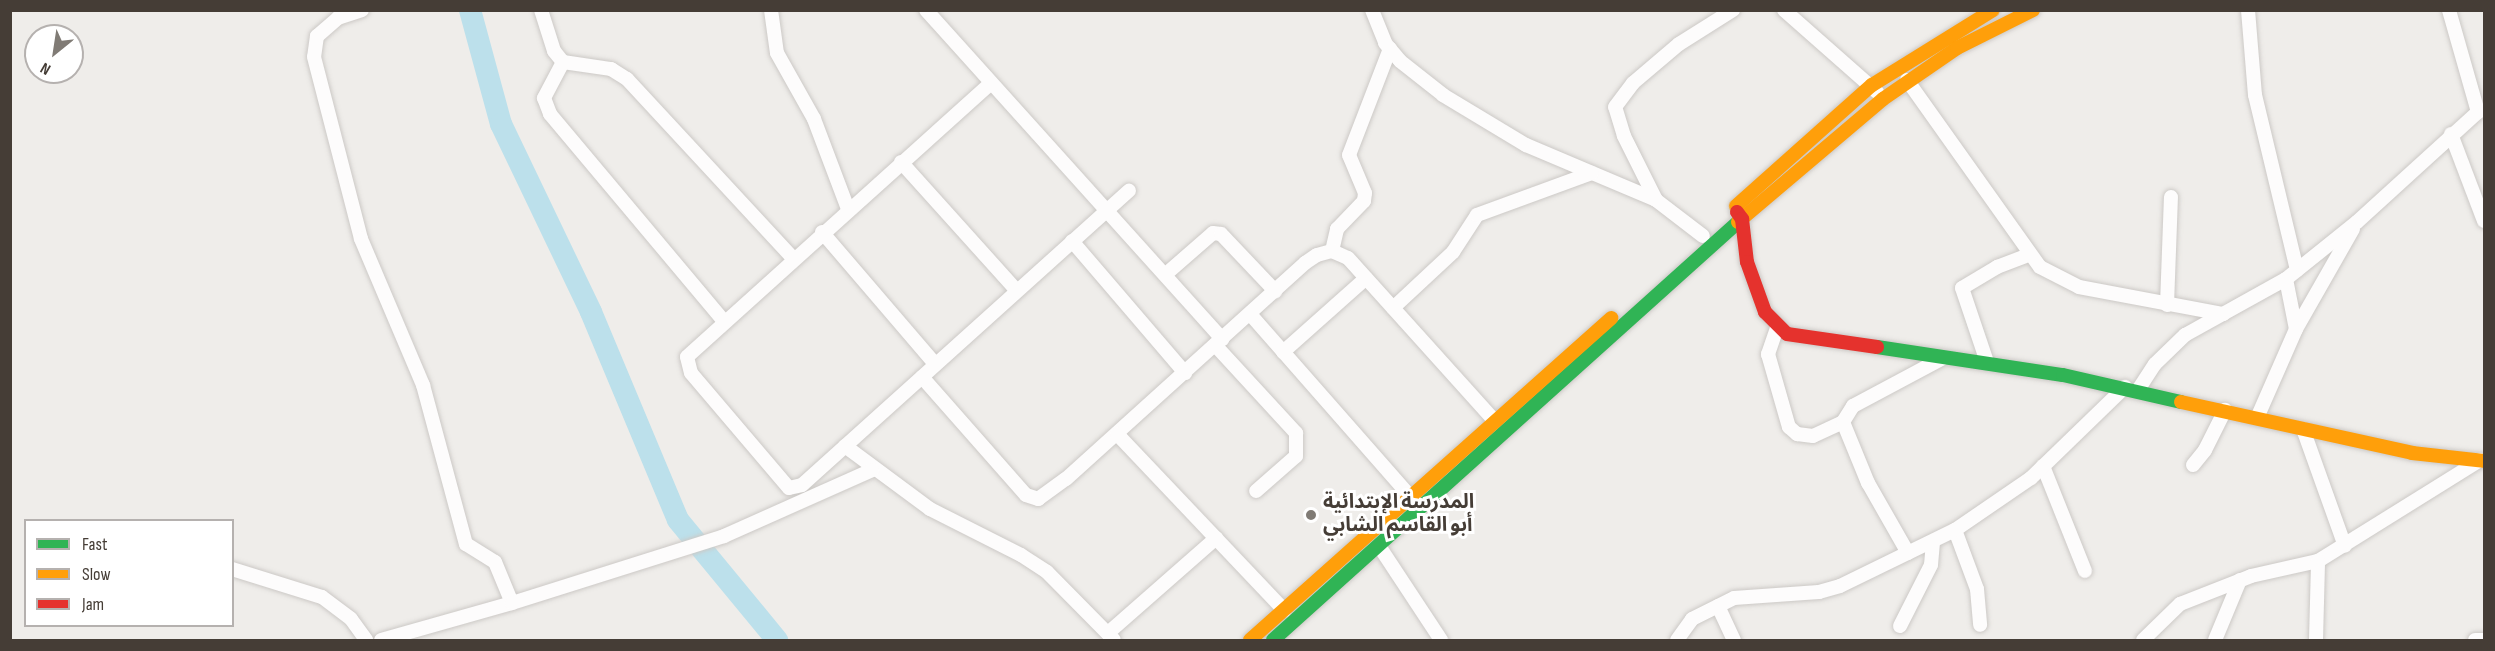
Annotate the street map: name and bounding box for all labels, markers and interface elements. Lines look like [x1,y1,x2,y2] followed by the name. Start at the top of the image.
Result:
[24,24,84,84] north arrow
[37,58,54,79] text: N
[1323,491,1474,538] place label: المدرسة الإبتدائية أبو القاسم الشابي
[1304,508,1318,522] marker: المدرسة الإبتدائية أبو القاسم الشابي
[24,519,234,627] legend
[82,534,107,555] text: Fast
[82,564,111,585] text: Slow
[82,594,104,615] text: Jam

